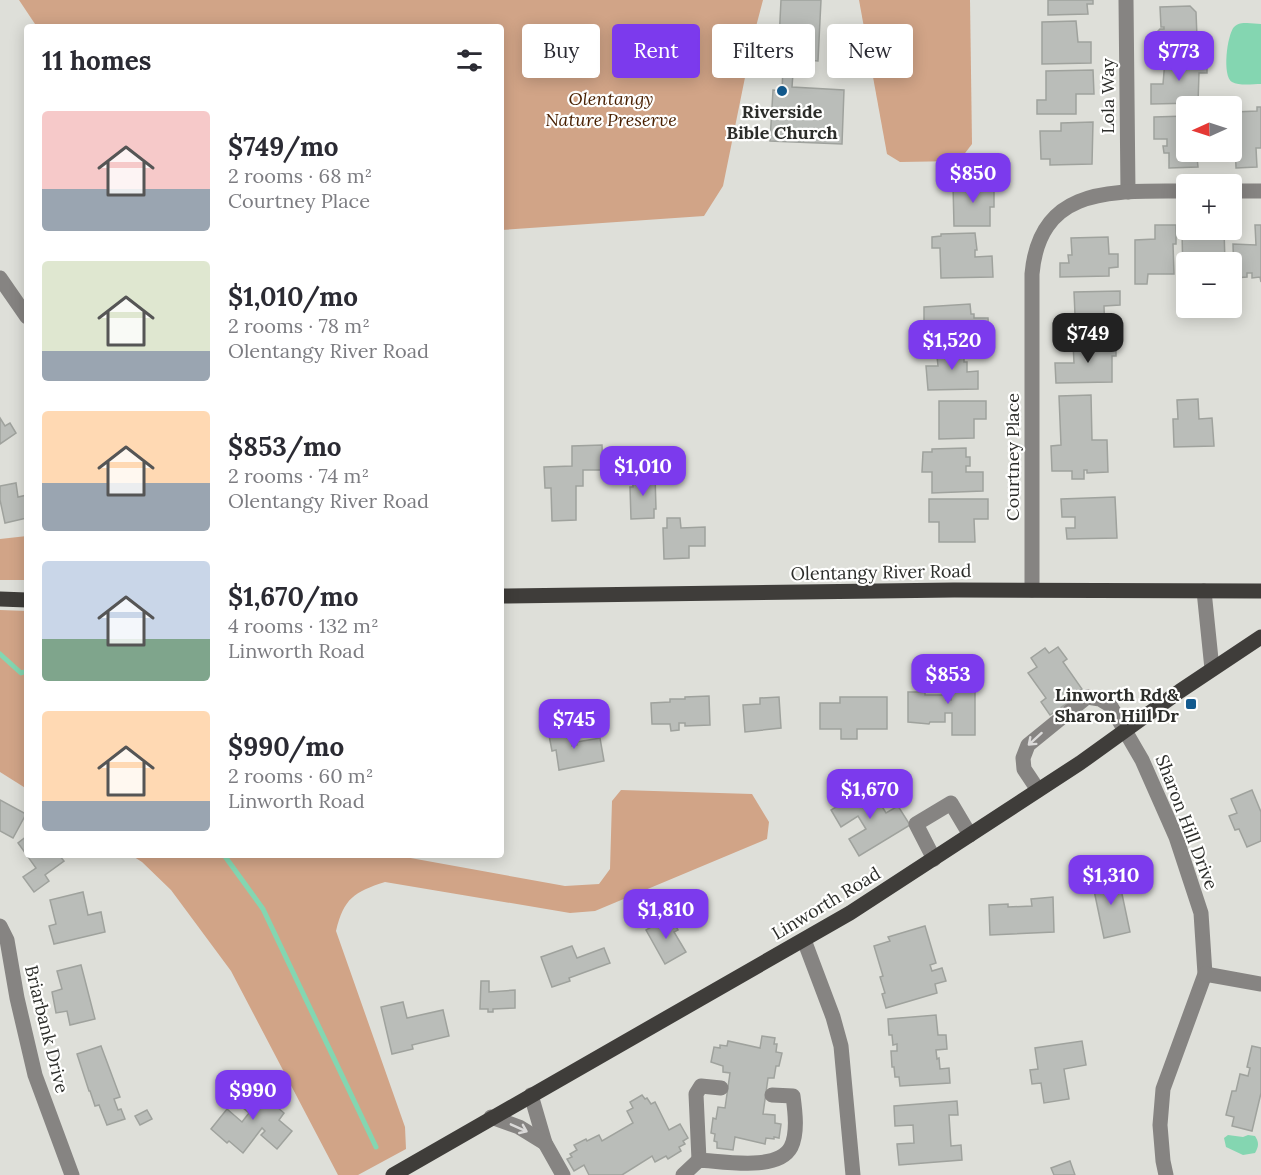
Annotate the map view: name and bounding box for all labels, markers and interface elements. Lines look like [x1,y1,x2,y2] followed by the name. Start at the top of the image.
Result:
[522,24,600,78] chip: Buy
[612,24,700,78] chip: Rent
[712,24,815,78] chip: Filters
[827,24,913,78] chip: New
[1143,31,1215,82] pin: $773
[1158,38,1200,63] text: $773
[42,44,151,77] text: 11 homes
[453,44,486,77] icon: filters
[1096,58,1119,134] street label: Lola Way
[775,84,789,98] marker: Riverside Bible Church
[545,87,677,131] park label: Olentangy Nature Preserve
[1176,96,1242,162] north arrow
[1176,96,1242,318] map controls
[726,100,838,144] place label: Riverside Bible Church
[228,130,339,163] text: $749/mo
[90,135,162,207] icon: home
[937,153,1009,204] pin: $850
[950,160,996,185] text: $850
[228,163,372,188] text: 2 rooms · 68 m²
[1176,174,1242,240] button: +
[228,188,370,213] text: Courtney Place
[1176,252,1242,318] button: −
[228,280,358,313] text: $1,010/mo
[90,285,162,357] icon: home
[228,313,370,338] text: 2 rooms · 78 m²
[1052,313,1124,364] pin: $749
[903,320,1001,371] pin: $1,520
[1066,320,1110,345] text: $749
[922,327,982,352] text: $1,520
[228,338,429,363] text: Olentangy River Road
[1001,393,1024,521] street label: Courtney Place
[228,430,342,463] text: $853/mo
[90,435,162,507] icon: home
[594,446,692,497] pin: $1,010
[614,453,672,478] text: $1,010
[228,463,369,488] text: 2 rooms · 74 m²
[228,488,429,513] text: Olentangy River Road
[790,559,972,585] street label: Olentangy River Road
[228,580,358,613] text: $1,670/mo
[90,585,162,657] icon: home
[228,613,379,638] text: 4 rooms · 132 m²
[228,638,365,663] text: Linworth Road
[912,654,984,705] pin: $853
[925,661,971,686] text: $853
[1054,683,1180,727] place label: Linworth Rd & Sharon Hill Dr
[1184,697,1198,711] marker: Linworth Rd & Sharon Hill Dr
[538,699,610,750] pin: $745
[553,706,595,731] text: $745
[228,730,344,763] text: $990/mo
[1028,732,1043,746] one-way arrow
[90,735,162,807] icon: home
[1151,751,1223,893] street label: Sharon Hill Drive
[228,763,373,788] text: 2 rooms · 60 m²
[821,769,919,820] pin: $1,670
[841,776,899,801] text: $1,670
[228,788,365,813] text: Linworth Road
[1062,855,1160,906] pin: $1,310
[767,861,885,945] street label: Linworth Road
[1083,862,1139,887] text: $1,310
[617,889,715,940] pin: $1,810
[637,896,695,921] text: $1,810
[20,963,74,1096] street label: Briarbank Drive
[217,1070,289,1121] pin: $990
[229,1077,277,1102] text: $990
[510,1123,528,1134] one-way arrow

